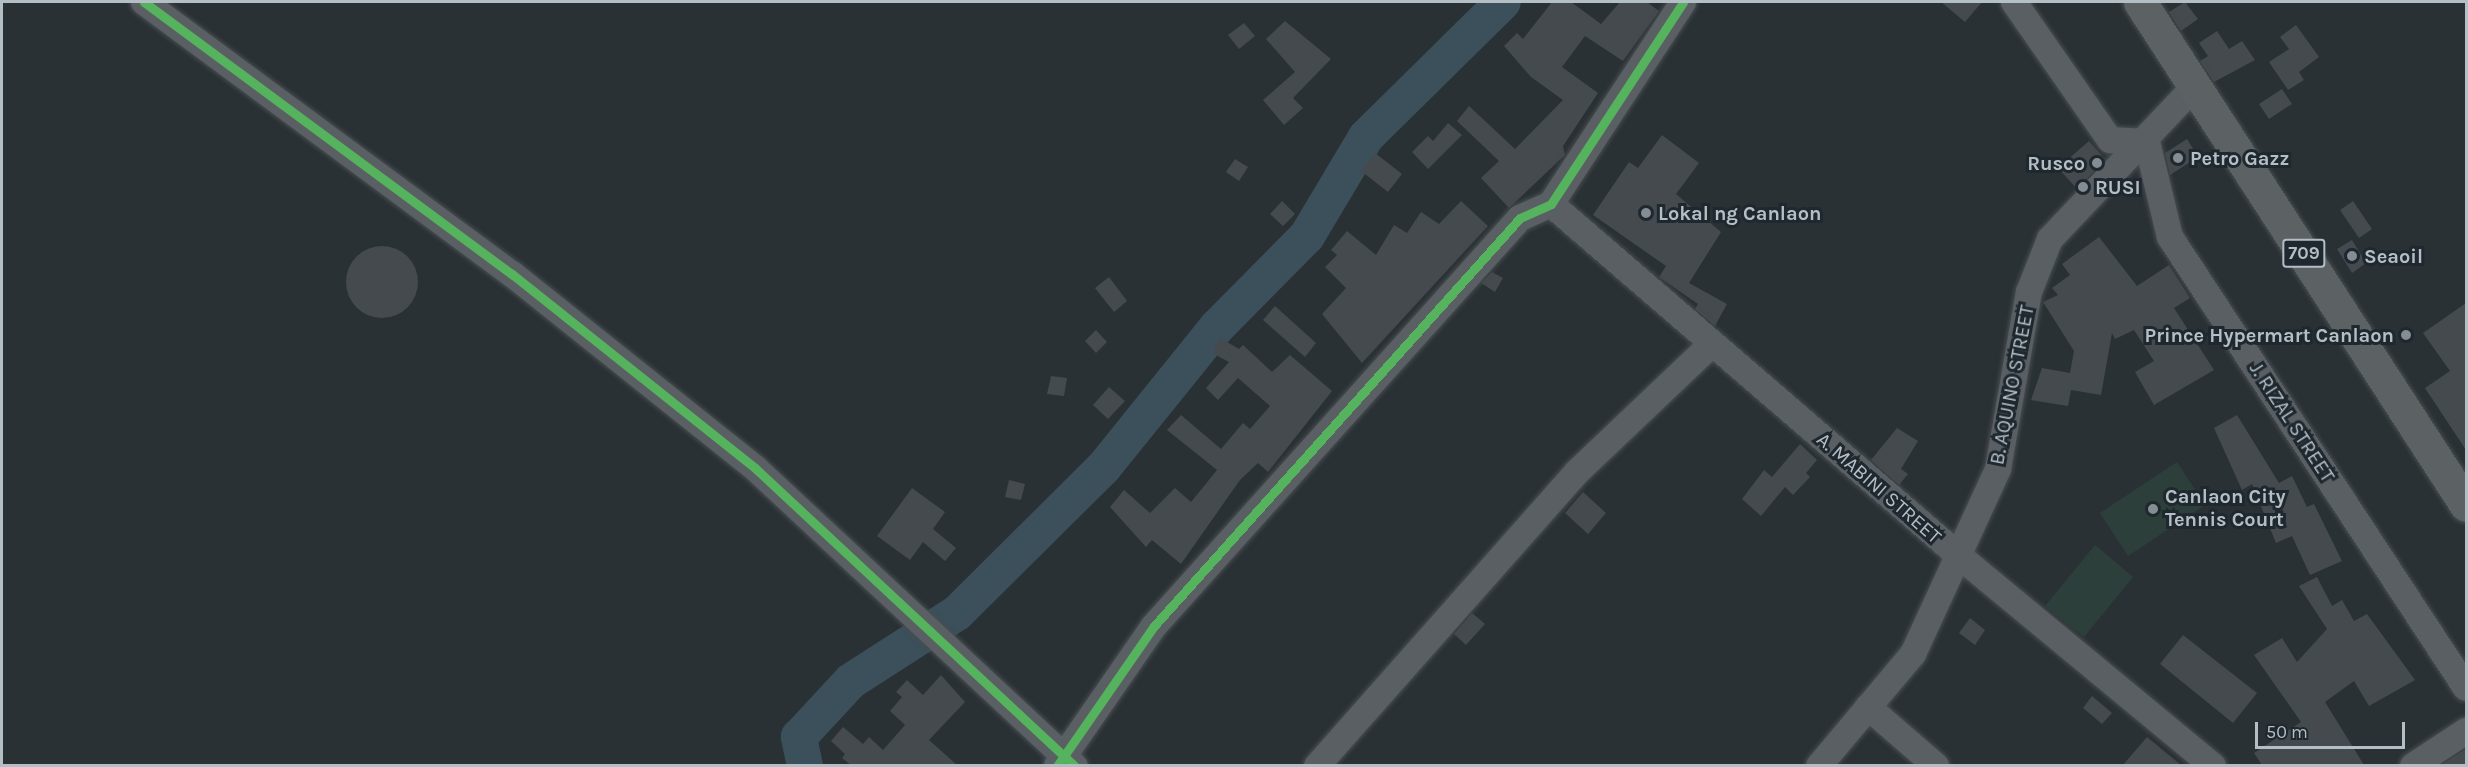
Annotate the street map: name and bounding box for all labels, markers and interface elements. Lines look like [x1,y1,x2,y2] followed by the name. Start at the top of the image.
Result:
[2190,146,2289,170] place label: Petro Gazz
[2027,151,2085,175] place label: Rusco
[2171,151,2185,165] marker: Petro Gazz
[2090,156,2104,170] marker: Rusco
[2095,175,2141,199] place label: RUSI
[2076,180,2090,194] marker: RUSI
[1658,201,1821,225] place label: Lokal ng Canlaon
[1639,206,1653,220] marker: Lokal ng Canlaon
[2282,238,2326,268] road number: 709
[2364,244,2423,268] place label: Seaoil
[2345,249,2359,263] marker: Seaoil
[1985,303,2039,467] street label: B. AQUINO STREET
[2145,323,2394,347] place label: Prince Hypermart Canlaon
[2399,328,2413,342] marker: Prince Hypermart Canlaon
[2244,357,2340,487] street label: J. RIZAL STREET
[1812,427,1946,549] street label: A. MABINI STREET
[2165,485,2286,532] place label: Canlaon City Tennis Court
[2146,502,2160,516] marker: Canlaon City Tennis Court
[2258,710,2408,748] scale bar
[2266,721,2308,743] text: 50 m

